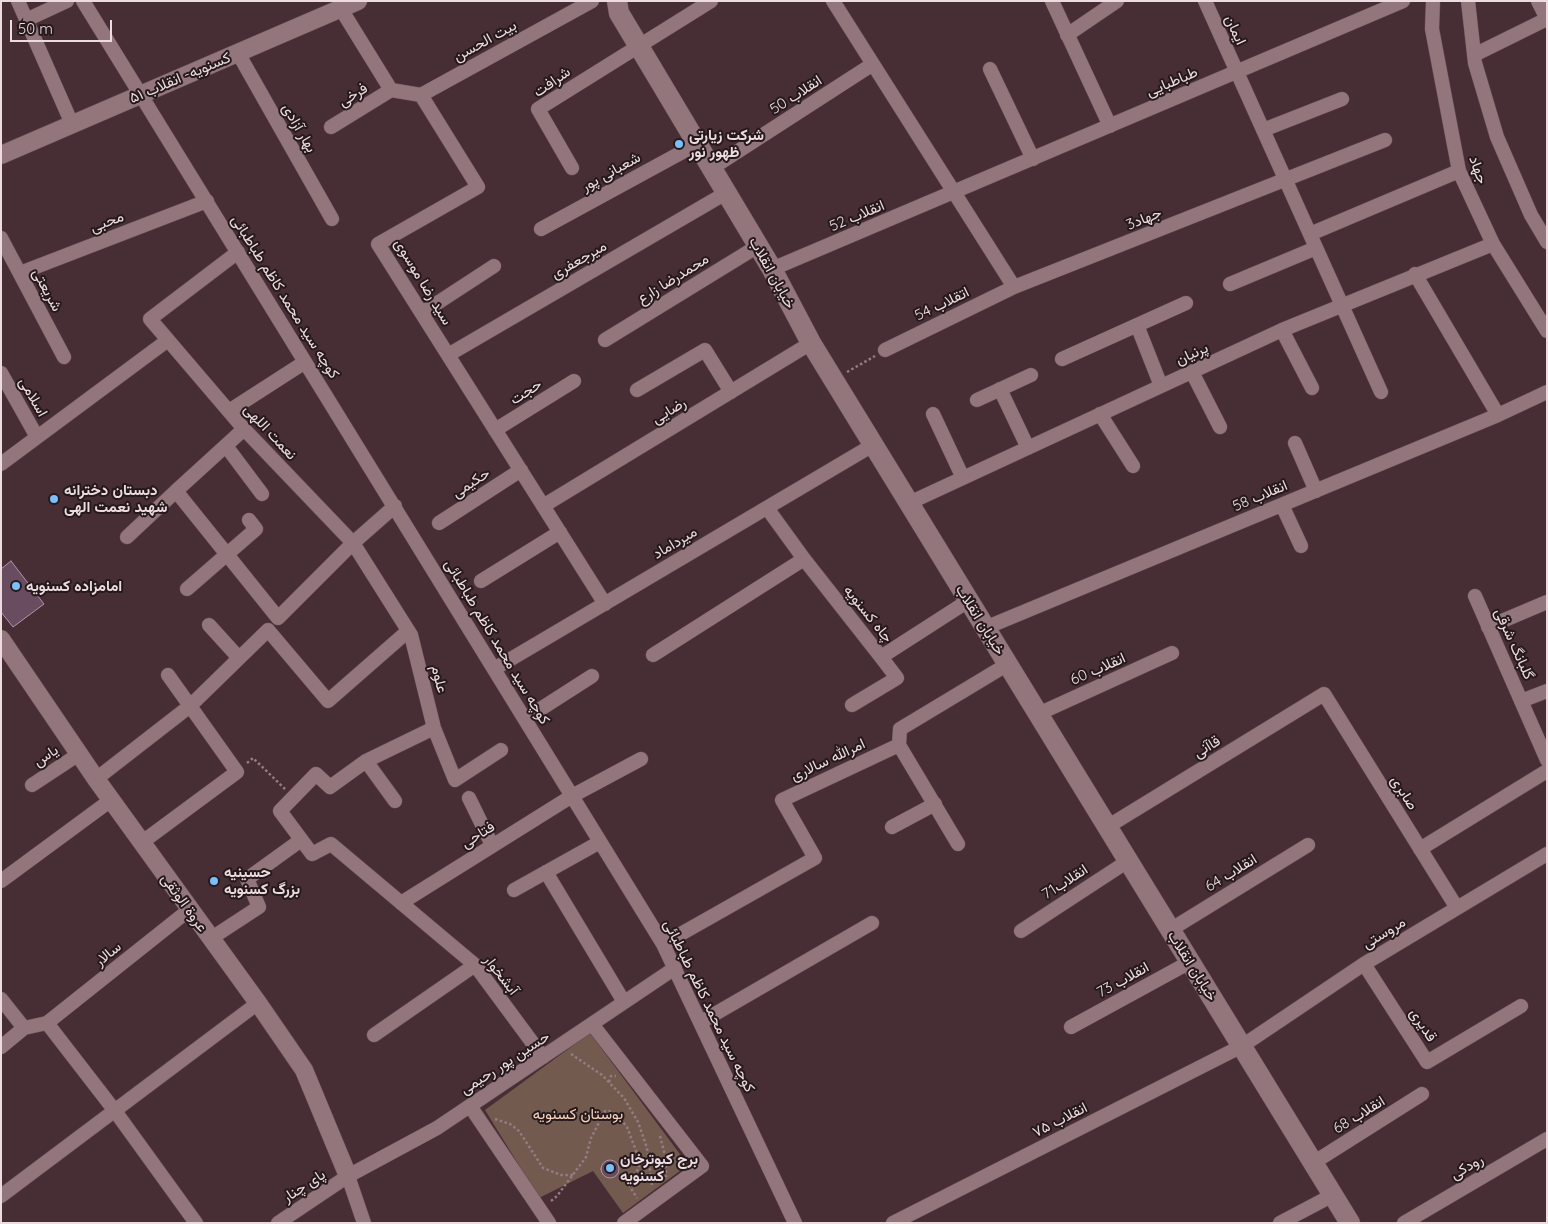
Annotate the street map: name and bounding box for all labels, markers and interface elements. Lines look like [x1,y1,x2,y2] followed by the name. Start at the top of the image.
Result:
[12,10,115,42] scale bar
[1220,12,1250,48] street label: ایمان
[450,16,520,66] street label: بیت الحسن
[18,19,53,38] text: 50 m
[127,49,233,107] street label: کسنویه- انقلاب ۵۱
[530,63,574,101] street label: شرافت
[1144,63,1200,101] street label: طباطبایی
[767,72,825,118] street label: انقلاب 50
[335,79,371,111] street label: فرخی
[278,100,320,156] street label: بهار آزادی
[689,126,764,161] place label: شرکت زیارتی ظهور نور
[673,138,685,150] marker: شرکت زیارتی ظهور نور
[578,148,644,196] street label: شعبانی پور
[1465,153,1491,187] street label: جهاد
[827,196,887,236] street label: انقلاب 52
[1124,204,1164,234] street label: جهاد3
[88,207,126,237] street label: محبی
[227,212,343,382] street label: کوچه سید محمد کاظم طباطبائی
[745,234,799,312] street label: خیابان انقلاب
[390,236,456,328] street label: سید رضا موسوی
[548,237,610,283] street label: میرجعفری
[634,250,712,308] street label: محمدرضا زارع
[28,265,66,315] street label: شریعتی
[912,283,972,325] street label: اتقلاب 54
[1173,339,1211,369] street label: پرنیان
[15,374,51,420] street label: اسلامی
[507,375,545,409] street label: حجت
[649,394,689,428] street label: رضایی
[240,400,300,464] street label: نعمت اللهی
[449,464,493,502] street label: حکیمی
[1230,476,1290,516] street label: انقلاب 58
[64,481,167,516] place label: دبستان دخترانه شهید نعمت الهی
[48,493,60,505] marker: دبستان دخترانه شهید نعمت الهی
[650,523,700,563] street label: میرداماد
[440,556,554,728] street label: کوچه سید محمد کاظم طباطبائی
[26,577,122,595] place label: امامزاده کسنویه
[10,580,22,592] marker: امامزاده کسنویه
[839,582,897,646] street label: چاه کسنویه
[951,582,1009,658] street label: خیابان انقلاب
[1490,606,1538,682] street label: گلبانگ شرقی
[1068,649,1128,689] street label: انقلاب 60
[427,663,451,695] street label: علوم
[1190,732,1224,762] street label: قاآنی
[788,735,868,785] street label: امرالله سالاری
[30,741,62,771] street label: یاس
[1386,772,1422,814] street label: صابری
[458,818,498,852] street label: فتاحی
[1202,850,1260,896] street label: انقلاب 64
[1039,860,1091,904] street label: انقلاب71
[224,863,300,898] place label: حسینیه بزرگ کسنویه
[157,870,211,936] street label: عروة الوثقی
[208,875,220,887] marker: حسینیه بزرگ کسنویه
[1359,913,1409,953] street label: مروستی
[659,917,759,1095] street label: کوچه سید محمد کاظم طباطبائی
[1163,928,1221,1004] street label: خیابان انقلاب
[91,938,125,970] street label: سالار
[480,951,522,999] street label: آبشخوار
[1094,958,1152,1002] street label: انقلاب 73
[1406,1005,1440,1045] street label: قدیری
[457,1027,553,1099] street label: حسین پور رحیمی
[1330,1092,1388,1138] street label: انقلاب 68
[1030,1099,1090,1141] street label: انقلاب ۷۵
[533,1105,623,1123] park label: بوستان کسنویه
[620,1150,698,1185] place label: برج کبوترخان کسنویه
[1447,1150,1487,1184] street label: رودکی
[604,1162,616,1174] marker: برج کبوترخان کسنویه
[279,1166,329,1206] street label: پای چنار

